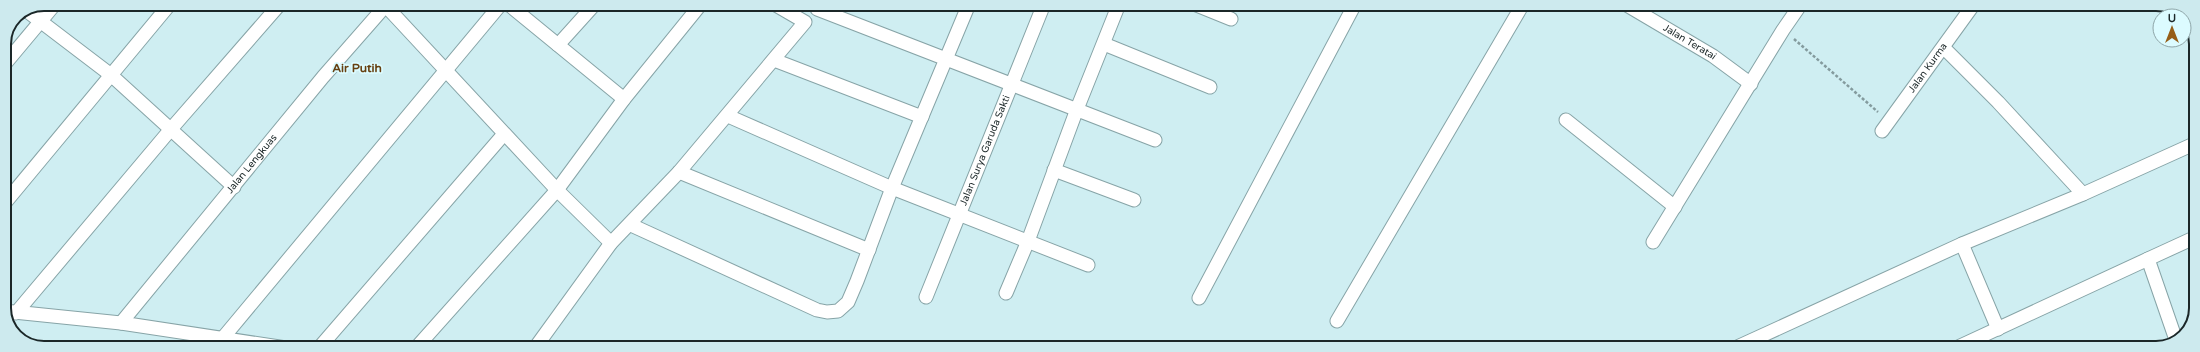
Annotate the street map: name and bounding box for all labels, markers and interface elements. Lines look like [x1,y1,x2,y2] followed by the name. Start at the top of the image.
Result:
[2152,8,2192,48] north arrow
[2168,12,2176,25] text: U
[1661,22,1719,62] street label: Jalan Teratai
[1906,41,1950,95] street label: Jalan Kurma
[332,61,382,75] district label: Air Putih
[957,93,1013,207] street label: Jalan Surya Garuda Sakti
[224,132,280,196] street label: Jalan Lengkuas

